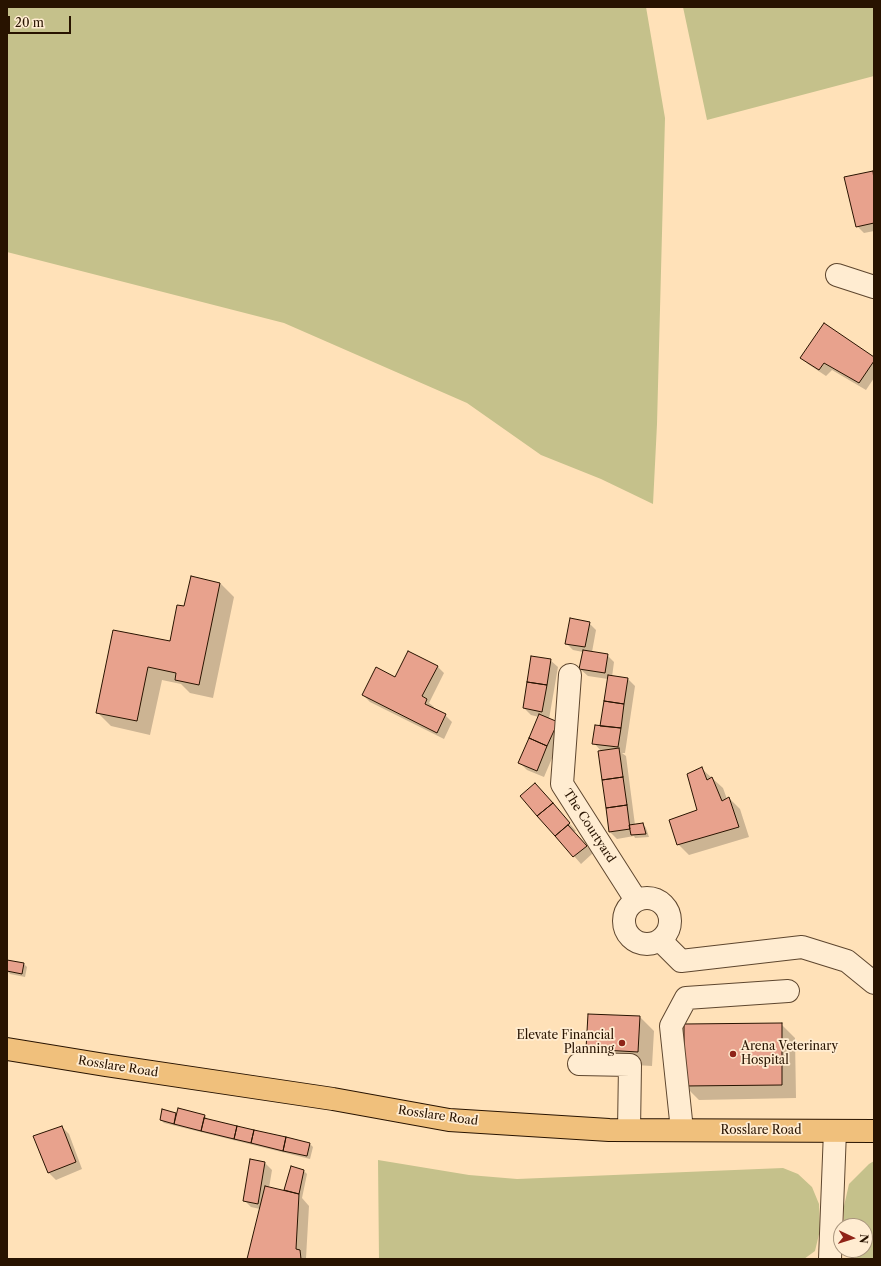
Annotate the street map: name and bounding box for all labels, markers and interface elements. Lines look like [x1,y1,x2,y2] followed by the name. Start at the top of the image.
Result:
[10,8,73,34] scale bar
[15,15,44,30] text: 20 m
[560,787,618,865] street label: The Courtyard
[516,1029,614,1057] place label: Elevate Financial Planning
[617,1038,627,1048] marker: Elevate Financial Planning
[741,1040,838,1068] place label: Arena Veterinary Hospital
[728,1049,738,1059] marker: Arena Veterinary Hospital
[77,1054,159,1080] street label: Rosslare Road
[397,1103,479,1129] street label: Rosslare Road
[721,1124,801,1138] street label: Rosslare Road
[833,1218,873,1258] north arrow
[857,1234,871,1244] text: N

